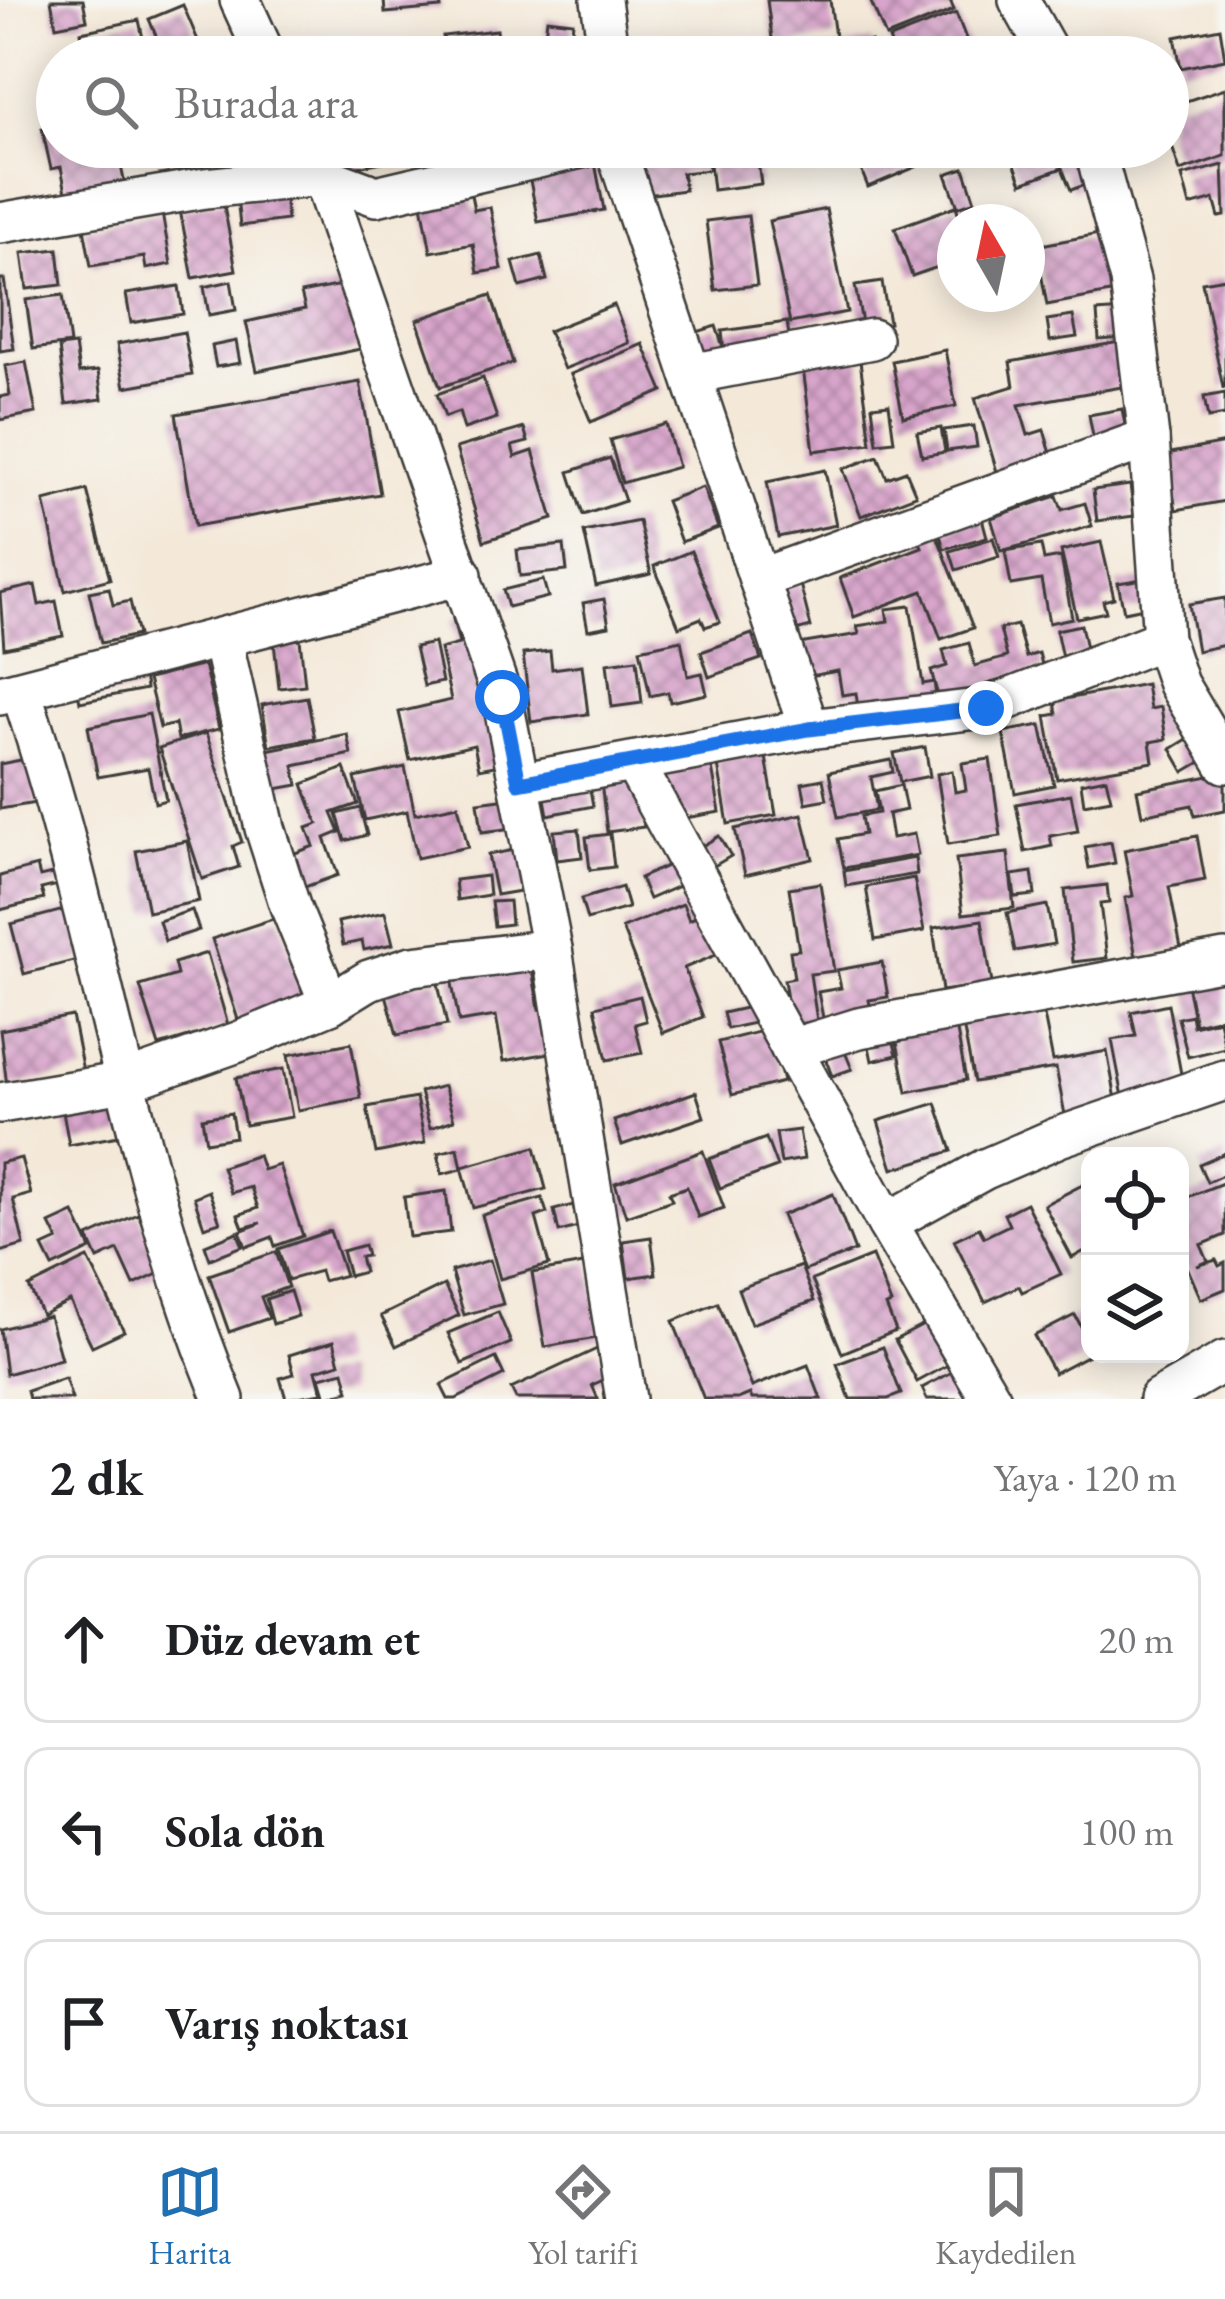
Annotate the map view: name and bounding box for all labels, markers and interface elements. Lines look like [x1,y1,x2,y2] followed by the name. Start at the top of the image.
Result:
[36,36,1189,168] search box
[78,69,144,135] icon: search
[174,73,358,131] text: Burada ara
[937,204,1045,312] north arrow
[475,670,529,724] route start
[959,681,1013,735] route end
[1081,1147,1189,1363] map controls
[1081,1147,1189,1255] button: locate
[1081,1255,1189,1363] button: layers
[48,1444,143,1510] text: 2 dk
[993,1452,1177,1503] text: Yaya · 120 m
[51,1606,117,1672] icon: ahead
[165,1610,420,1668] text: Düz devam et
[1098,1614,1174,1665] text: 20 m
[51,1798,117,1864] icon: left
[165,1802,325,1860] text: Sola dön
[1080,1806,1174,1857] text: 100 m
[51,1990,117,2056] icon: arrive
[165,1994,408,2052] text: Varış noktası
[149,2159,231,2274] tab: Harita
[528,2159,638,2274] tab: Yol tarifi
[935,2159,1076,2274] tab: Kaydedilen

